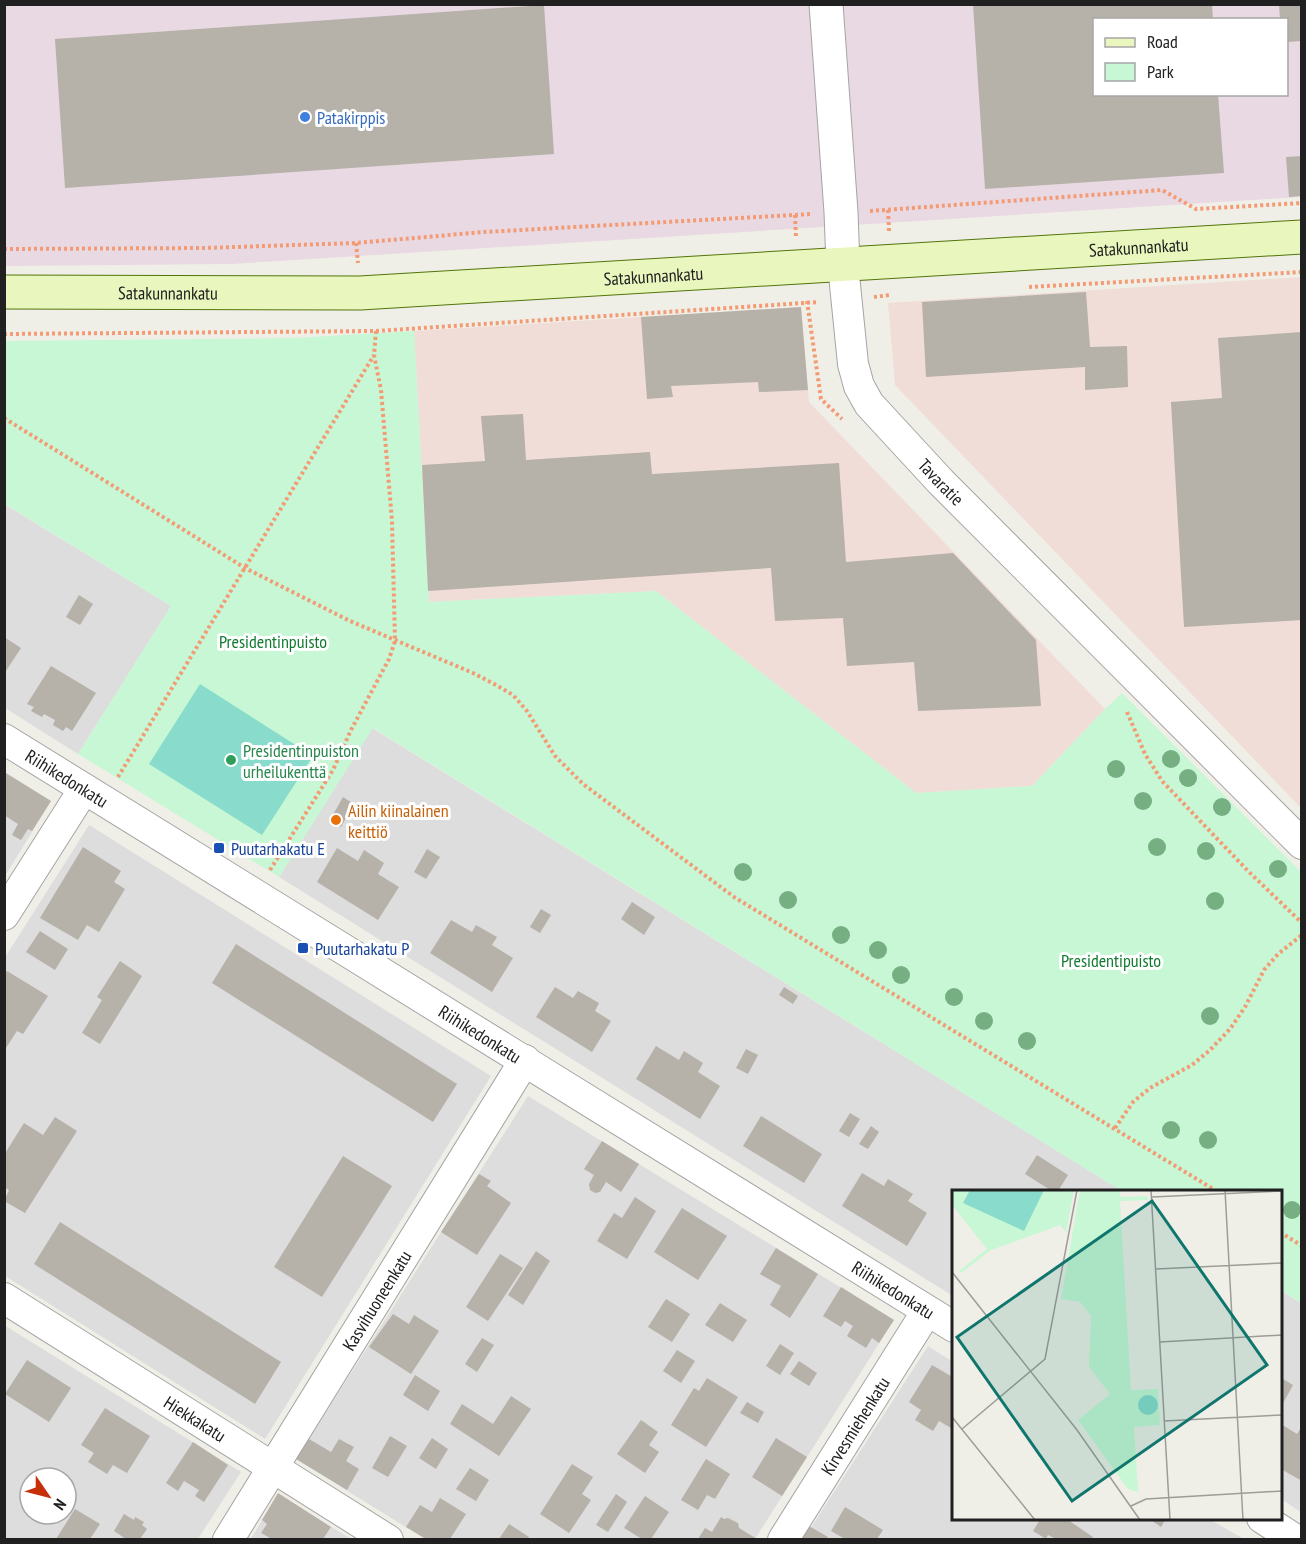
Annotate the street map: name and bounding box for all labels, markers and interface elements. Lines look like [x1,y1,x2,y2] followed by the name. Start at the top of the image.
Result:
[1093,18,1288,96] legend
[1147,30,1178,53] text: Road
[1147,60,1174,83] text: Park
[317,106,385,129] place label: Patakirppis
[298,110,312,124] marker: Patakirppis
[1088,232,1189,261] street label: Satakunnankatu
[603,261,704,290] street label: Satakunnankatu
[118,281,218,304] street label: Satakunnankatu
[913,453,969,510] street label: Tavaratie
[219,630,327,653] park label: Presidentinpuisto
[243,739,359,783] place label: Presidentinpuiston urheilukenttä
[21,744,113,812] street label: Riihikedonkatu
[224,753,238,767] marker: Presidentinpuiston urheilukenttä
[348,799,449,843] place label: Ailin kiinalainen keittiö
[329,813,343,827] marker: Ailin kiinalainen keittiö
[231,837,325,860] place label: Puutarhakatu E
[212,841,226,855] marker: Puutarhakatu E
[315,937,409,960] place label: Puutarhakatu P
[296,941,310,955] marker: Puutarhakatu P
[1061,949,1161,972] park label: Presidentipuisto
[435,999,526,1068] street label: Riihikedonkatu
[952,1190,1282,1520] inset map
[337,1246,416,1355] street label: Kasvihuoneenkatu
[848,1255,939,1324] street label: Riihikedonkatu
[815,1372,894,1479] street label: Kirvesmiehenkatu
[160,1390,231,1447] street label: Hiekkakatu
[18,1466,78,1526] north arrow
[50,1495,71,1514] text: N

